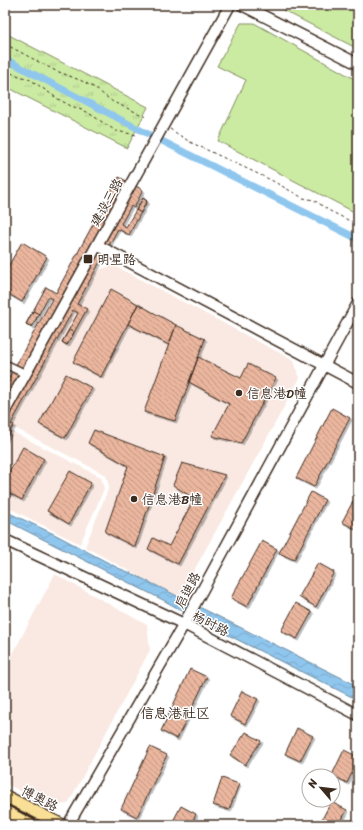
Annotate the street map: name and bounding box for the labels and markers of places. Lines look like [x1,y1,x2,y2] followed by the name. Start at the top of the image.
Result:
[97,248,136,271] place label: 明星路
[82,253,94,265] marker: 明星路
[247,382,307,405] place label: 信息港D幢
[234,388,244,398] marker: 信息港D幢
[142,488,202,511] place label: 信息港B幢
[129,494,139,504] marker: 信息港B幢

